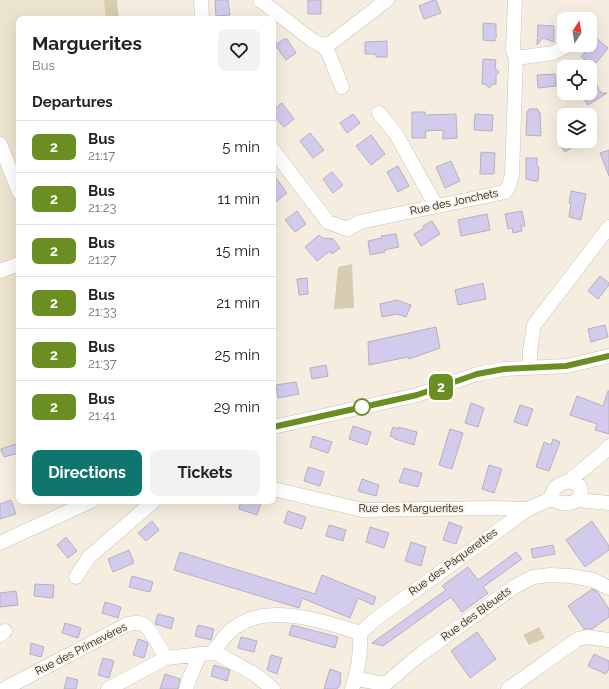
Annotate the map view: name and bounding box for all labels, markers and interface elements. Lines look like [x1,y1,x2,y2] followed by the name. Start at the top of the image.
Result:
[557,12,597,52] north arrow
[557,12,597,148] map controls
[218,29,260,71] button: heart
[32,32,142,54] text: Marguerites
[32,58,55,73] text: Bus
[557,60,597,100] button: locate
[32,93,113,111] text: Departures
[557,108,597,148] button: layers
[88,130,115,148] text: Bus
[222,138,260,156] text: 5 min
[50,139,58,155] text: 2
[88,148,115,163] text: 21:17
[88,182,115,200] text: Bus
[409,186,499,218] street label: Rue des Jonchets
[218,190,260,208] text: 11 min
[50,191,58,207] text: 2
[88,200,117,215] text: 21:23
[88,234,115,252] text: Bus
[216,242,260,260] text: 15 min
[50,243,58,259] text: 2
[88,252,117,267] text: 21:27
[88,286,115,304] text: Bus
[216,294,260,312] text: 21 min
[50,295,58,311] text: 2
[88,304,117,319] text: 21:33
[88,338,115,356] text: Bus
[214,346,260,364] text: 25 min
[50,347,58,363] text: 2
[88,356,117,371] text: 21:37
[428,374,454,400] line badge: 2
[437,379,445,395] text: 2
[88,390,115,408] text: Bus
[214,398,260,416] text: 29 min
[353,398,371,416] unlabelled marker
[50,399,58,415] text: 2
[88,408,115,423] text: 21:41
[32,450,142,496] button: Directions
[150,450,260,496] button: Tickets
[358,502,464,515] street label: Rue des Marguerites
[406,526,500,598] street label: Rue des Pâquerettes
[439,584,513,644] street label: Rue des Bleuets
[33,620,129,678] street label: Rue des Primevères

